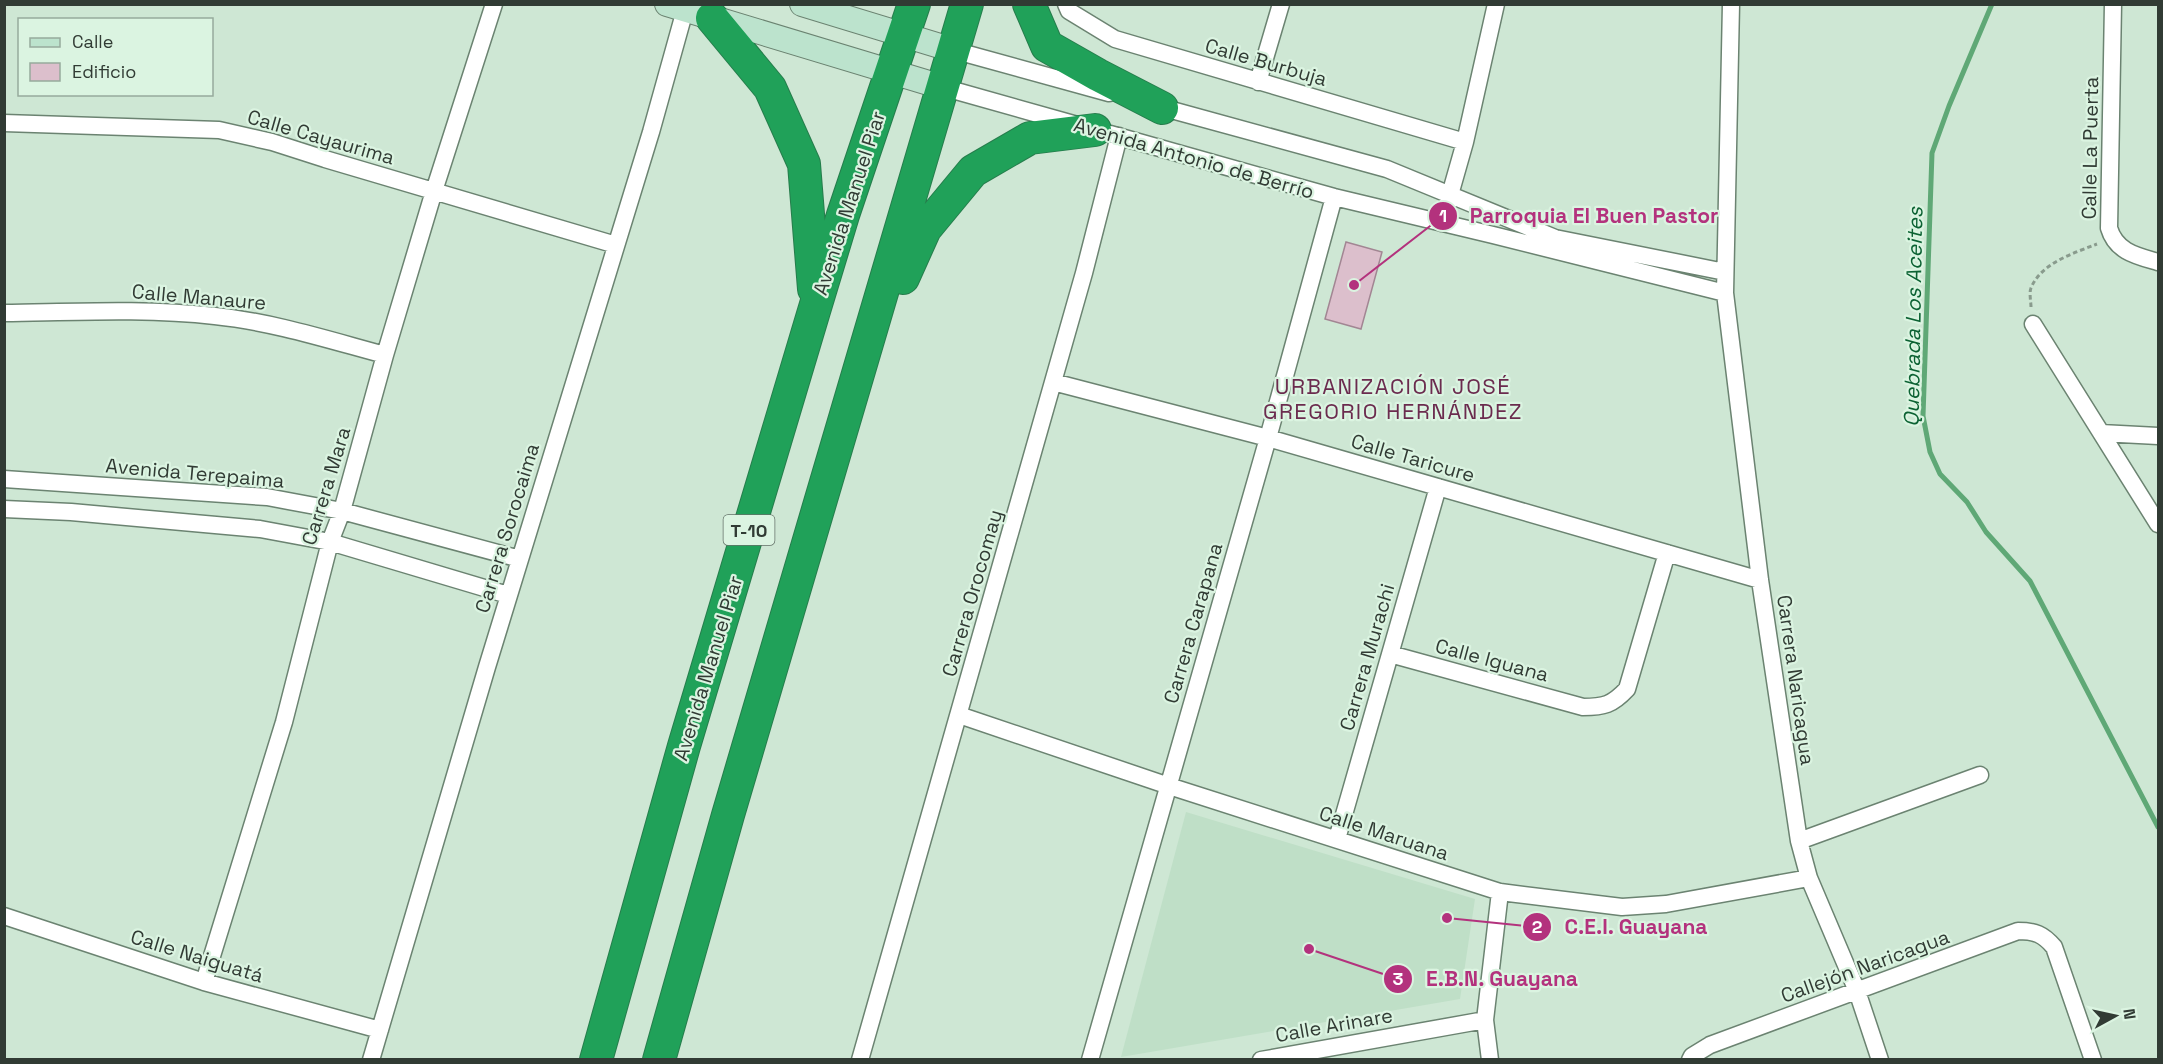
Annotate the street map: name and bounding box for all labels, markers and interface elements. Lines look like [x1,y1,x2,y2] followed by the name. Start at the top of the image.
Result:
[18,18,213,96] legend
[72,30,113,53] text: Calle
[1202,32,1330,92] street label: Calle Burbuja
[72,60,136,83] text: Edificio
[2076,76,2104,220] street label: Calle La Puerta
[244,104,398,170] street label: Calle Cayaurima
[807,108,891,298] street label: Avenida Manuel Piar
[1071,111,1317,205] street label: Avenida Antonio de Berrío
[1428,196,1730,235] callout: Parroquia El Buen Pastor
[1470,202,1718,229] text: Parroquia El Buen Pastor
[1439,204,1447,227] text: 1
[1898,206,1928,427] water label: Quebrada Los Aceites
[131,278,267,316] street label: Calle Manaure
[1263,372,1523,425] district label: URBANIZACIÓN JOSÉ GREGORIO HERNÁNDEZ
[296,424,356,548] street label: Carrera Mara
[1348,428,1478,488] street label: Calle Taricure
[469,440,545,616] street label: Carrera Sorocaima
[105,452,285,494] street label: Avenida Terepaima
[936,506,1008,680] street label: Carrera Orocomay
[724,515,774,545] road number: T-10
[1158,540,1228,706] street label: Carrera Carapana
[667,572,749,764] street label: Avenida Manuel Piar
[1334,580,1400,734] street label: Carrera Murachi
[1771,593,1821,767] street label: Carrera Naricagua
[1432,632,1552,688] street label: Calle Iguana
[1316,800,1452,866] street label: Calle Maruana
[1522,907,1720,946] callout: C.E.I. Guayana
[1564,913,1708,940] text: C.E.I. Guayana
[1532,915,1543,938] text: 2
[128,923,266,989] street label: Calle Naiguatá
[1777,923,1953,1009] street label: Callejón Naricagua
[1383,959,1590,998] callout: E.B.N. Guayana
[1426,965,1578,992] text: E.B.N. Guayana
[1393,967,1404,990] text: 3
[2085,986,2145,1046] north arrow
[1273,1002,1395,1048] street label: Calle Arinare
[2118,1007,2141,1021] text: N

